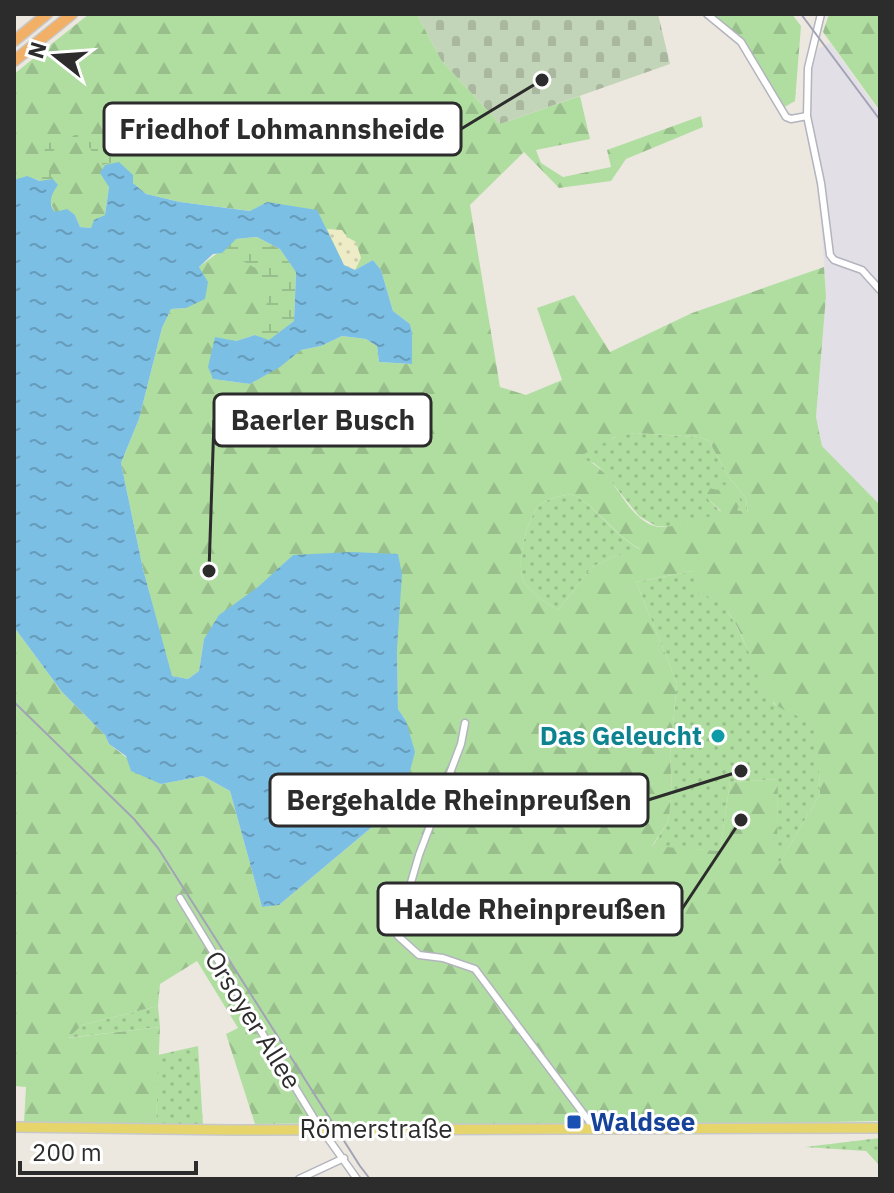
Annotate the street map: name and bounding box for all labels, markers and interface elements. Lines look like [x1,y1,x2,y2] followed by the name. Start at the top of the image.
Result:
[16,16,96,96] north arrow
[20,38,53,62] text: N
[104,103,461,155] callout: Friedhof Lohmannsheide
[119,110,445,147] text: Friedhof Lohmannsheide
[214,394,431,446] callout: Baerler Busch
[231,401,415,438] text: Baerler Busch
[540,718,702,752] place label: Das Geleucht
[709,727,727,745] marker: Das Geleucht
[270,774,648,826] callout: Bergehalde Rheinpreußen
[286,781,632,818] text: Bergehalde Rheinpreußen
[378,883,682,935] callout: Halde Rheinpreußen
[394,890,666,927] text: Halde Rheinpreußen
[198,944,310,1095] street label: Orsoyer Allee
[590,1104,695,1138] place label: Waldsee
[299,1111,453,1145] street label: Römerstraße
[565,1113,583,1131] marker: Waldsee
[20,1125,196,1175] scale bar
[32,1136,102,1168] text: 200 m

